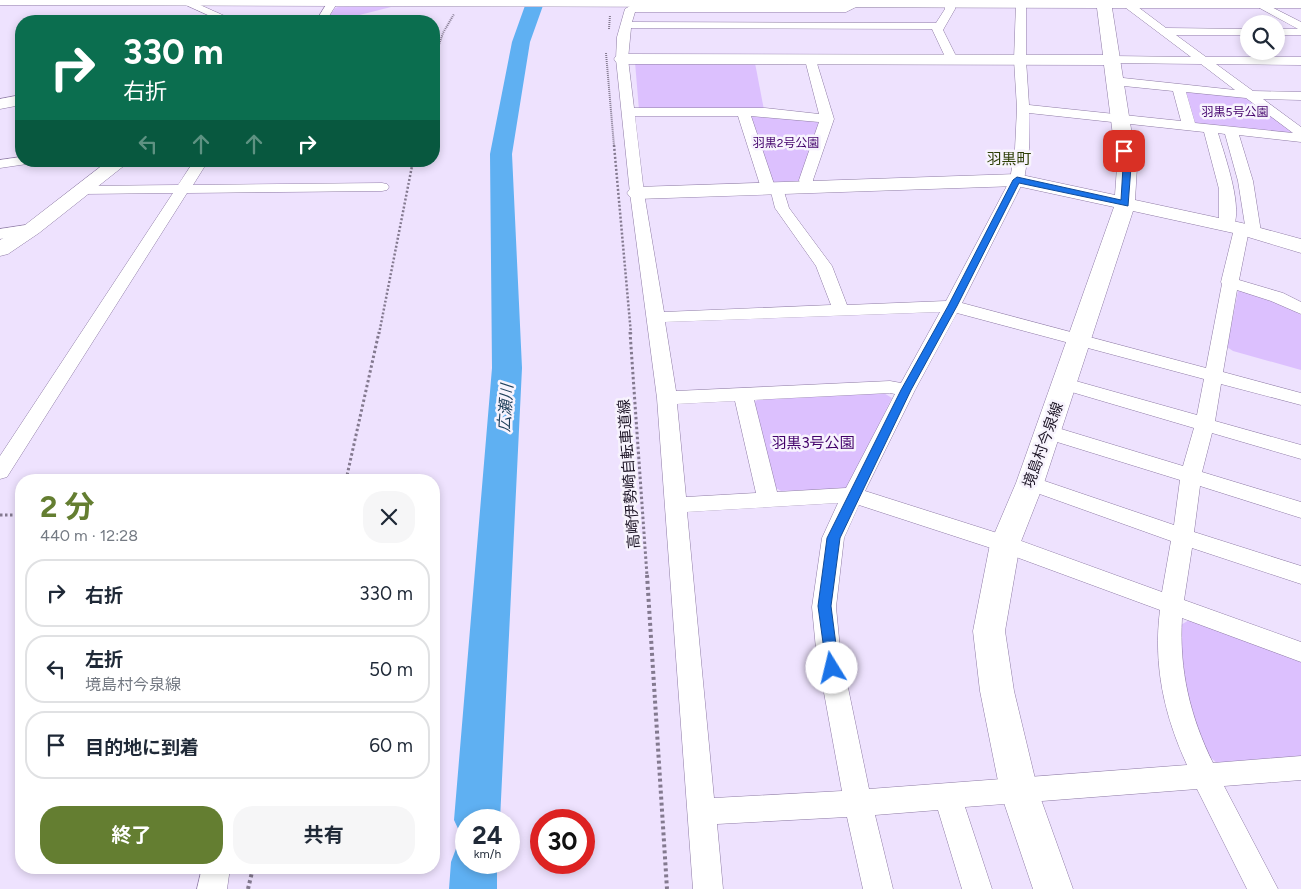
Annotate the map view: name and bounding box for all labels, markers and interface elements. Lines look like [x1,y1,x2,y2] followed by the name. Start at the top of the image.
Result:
[1240,15,1285,60] map controls
[1240,15,1285,60] button: search
[123,31,223,73] text: 330 m
[40,35,105,100] icon: right
[123,78,167,105] text: 右折
[1202,105,1268,119] park label: 羽黒5号公園
[134,130,162,158] icon: left
[187,130,215,158] icon: ahead
[240,130,268,158] icon: ahead
[293,130,321,158] icon: right
[1103,130,1145,172] pin
[753,136,819,150] park label: 羽黒2号公園
[1110,137,1138,165] icon: arrive
[986,150,1032,168] district label: 羽黒町
[494,381,517,433] water label: 広瀬川
[615,399,643,549] street label: 高崎伊勢崎自転車道線
[1019,400,1067,490] street label: 境島村今泉線
[771,434,855,452] park label: 羽黒3号公園
[40,488,95,525] text: 2 分
[363,491,415,543] button: close
[40,526,138,545] text: 440 m · 12:28
[42,579,70,607] icon: right
[359,582,413,605] text: 330 m
[85,584,123,607] text: 右折
[805,641,857,693] position arrow
[85,648,123,671] text: 左折
[42,655,70,683] icon: left
[369,658,413,681] text: 50 m
[85,675,181,694] text: 境島村今泉線
[42,731,70,759] icon: arrive
[369,734,413,757] text: 60 m
[85,736,199,759] text: 目的地に到着
[40,806,223,864] button: 終了
[233,806,415,864] button: 共有
[530,809,595,874] speed limit sign: 30
[472,820,503,850] text: 24
[474,847,501,861] text: km/h

